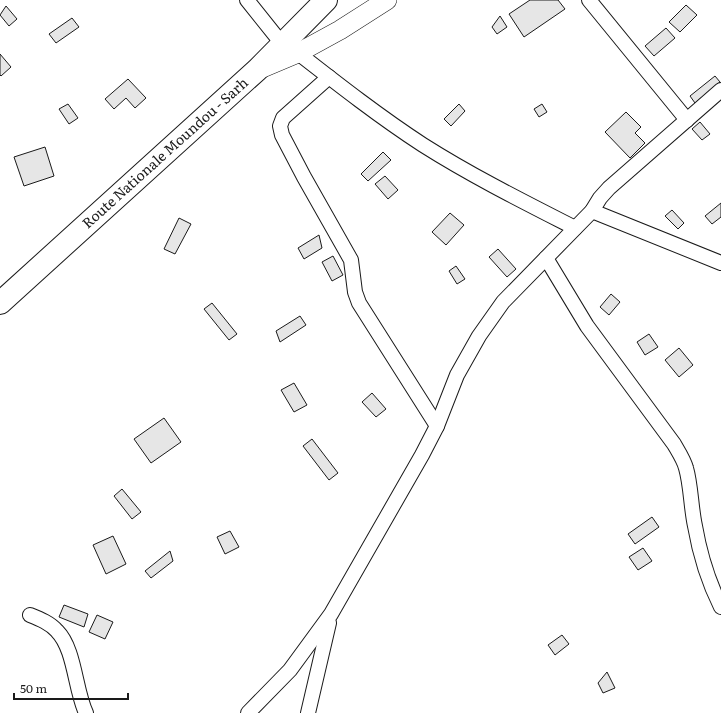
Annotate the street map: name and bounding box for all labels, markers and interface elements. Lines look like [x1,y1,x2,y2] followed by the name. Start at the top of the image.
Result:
[77,72,252,232] street label: Route Nationale Moundou - Sarh
[14,675,128,701] scale bar
[20,679,47,697] text: 50 m

